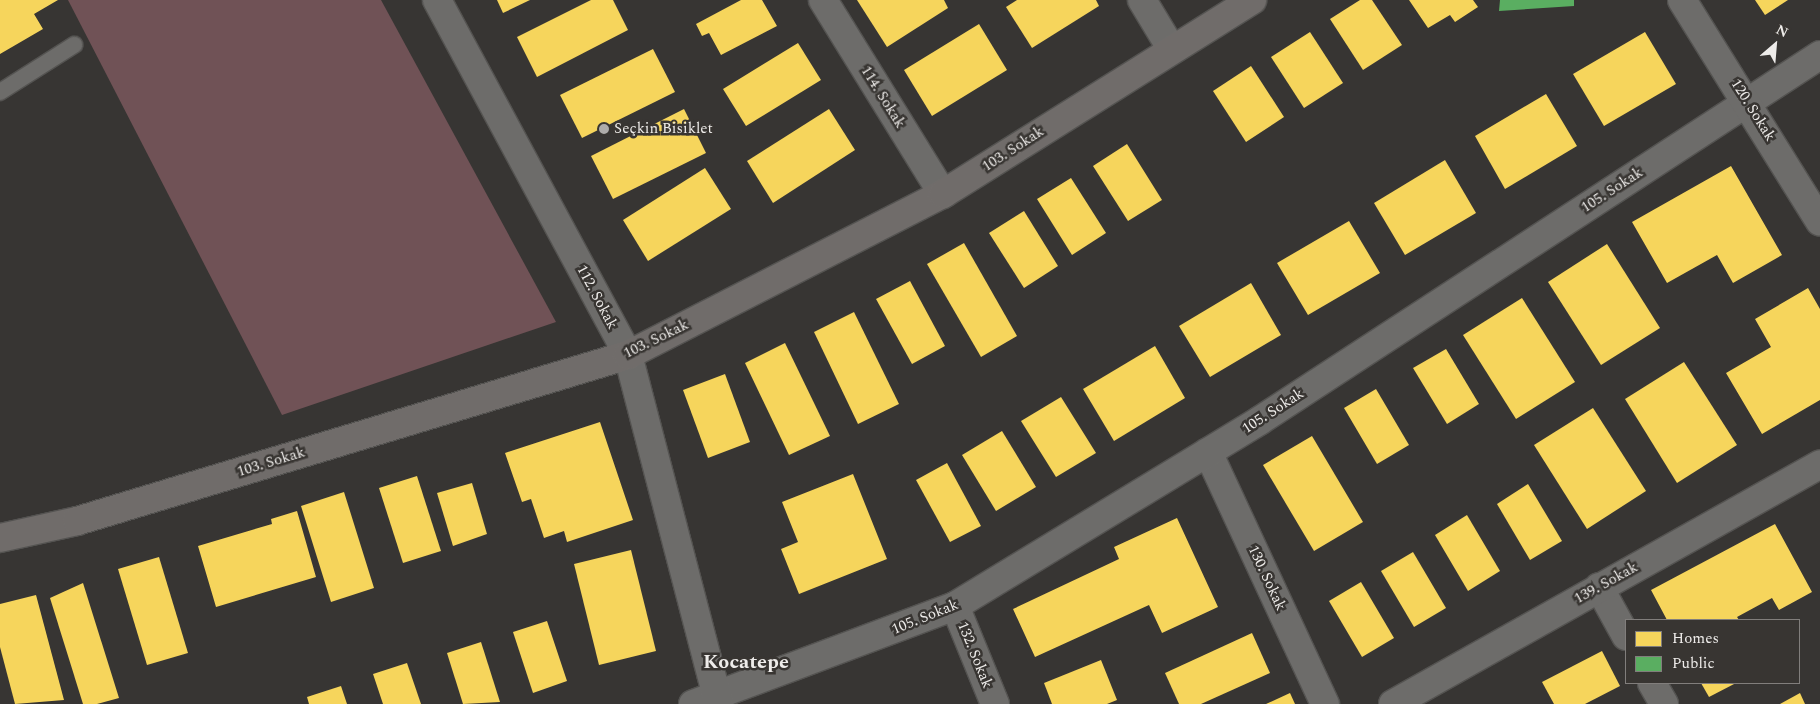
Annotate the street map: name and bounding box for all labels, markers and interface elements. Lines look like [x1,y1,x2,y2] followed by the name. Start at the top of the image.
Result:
[1772,19,1792,43] text: N
[1750,20,1800,70] north arrow
[857,62,909,132] street label: 114. Sokak
[1727,75,1779,145] street label: 120. Sokak
[614,120,713,138] place label: Seçkin Bisiklet
[979,122,1047,176] street label: 103. Sokak
[598,123,610,135] marker: Seçkin Bisiklet
[1578,163,1646,217] street label: 105. Sokak
[573,262,621,332] street label: 112. Sokak
[621,316,691,362] street label: 103. Sokak
[1239,384,1307,438] street label: 105. Sokak
[235,443,307,481] street label: 103. Sokak
[1244,542,1290,614] street label: 130. Sokak
[1571,558,1641,608] street label: 139. Sokak
[889,596,961,638] street label: 105. Sokak
[954,619,996,691] street label: 132. Sokak
[1625,619,1800,684] legend
[1672,627,1719,650] text: Homes
[703,650,789,674] district label: Kocatepe
[1672,652,1715,675] text: Public

